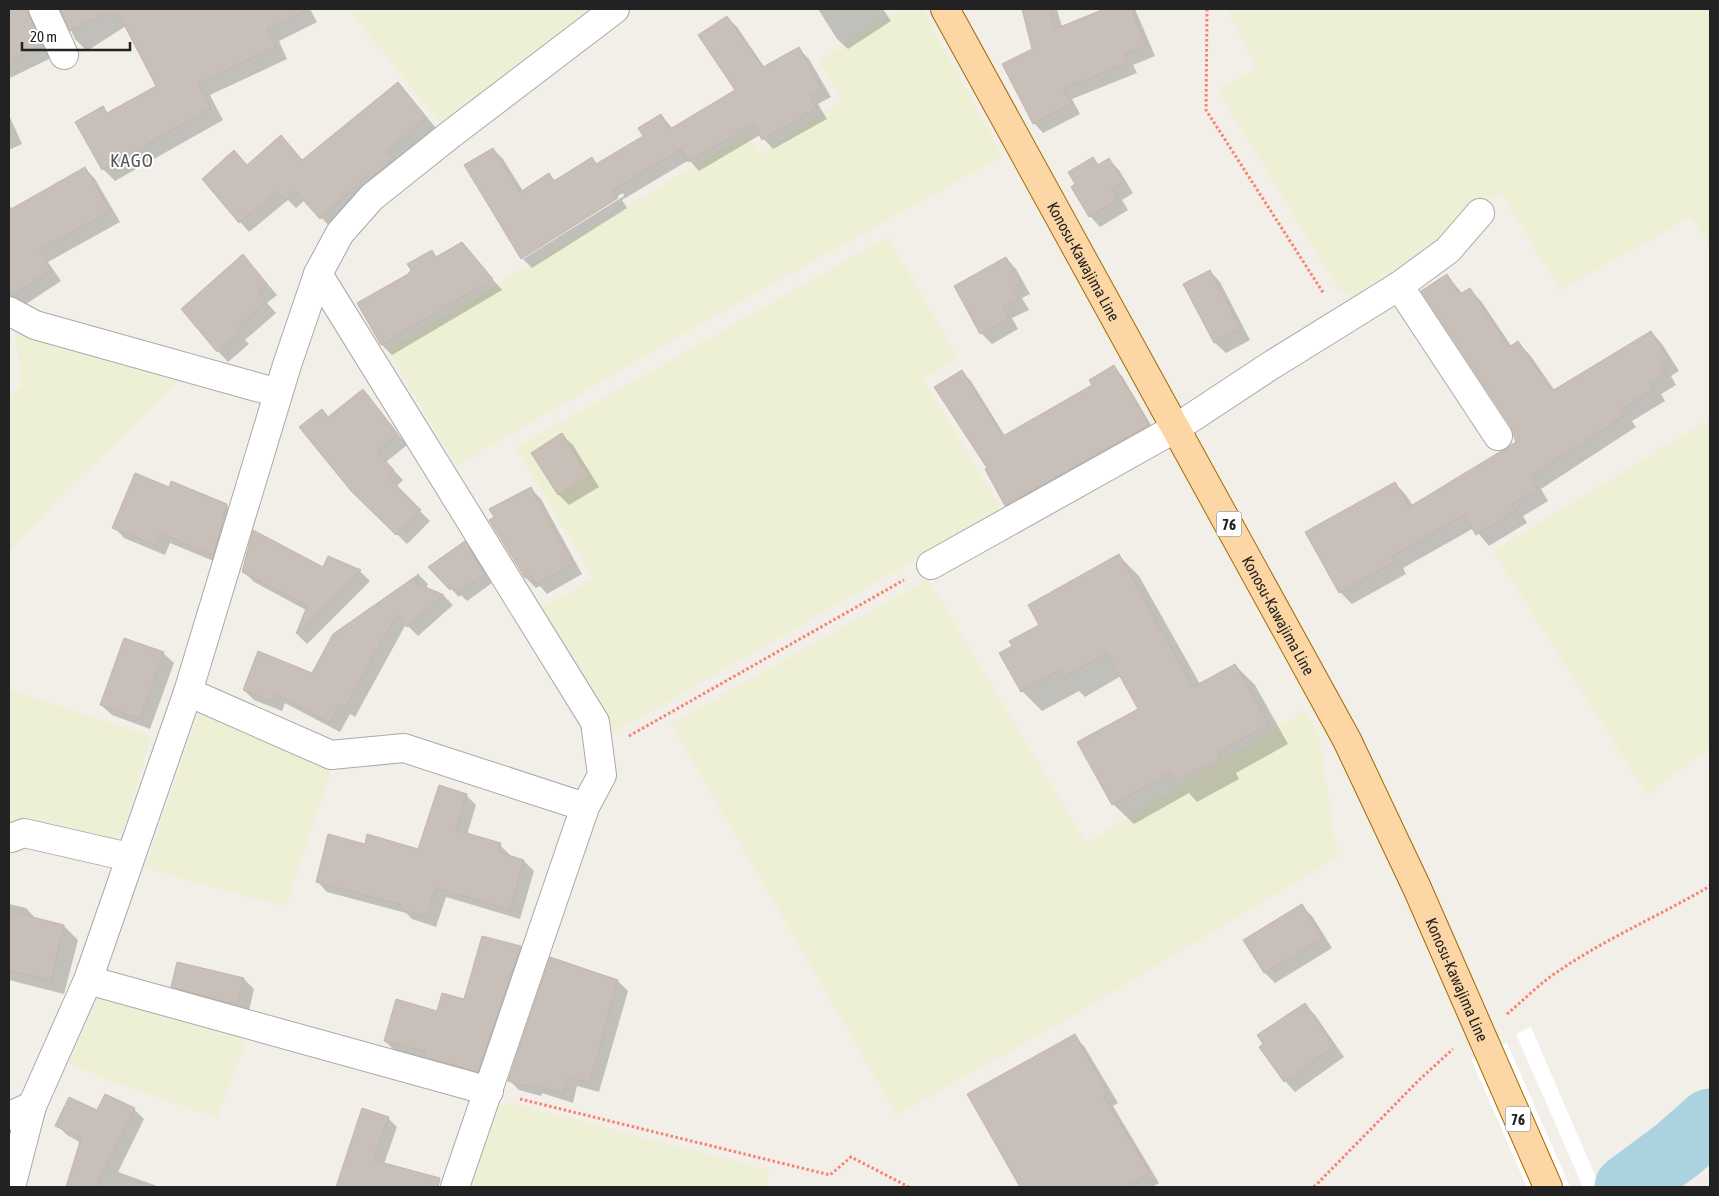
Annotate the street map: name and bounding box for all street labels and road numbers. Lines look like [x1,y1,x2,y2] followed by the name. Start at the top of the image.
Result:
[1044,199,1124,324] street label: Konosu-Kawajima Line
[1216,512,1242,536] road number: 76
[1239,553,1318,678] street label: Konosu-Kawajima Line
[1422,915,1492,1044] street label: Konosu-Kawajima Line
[1506,1106,1530,1132] road number: 76

